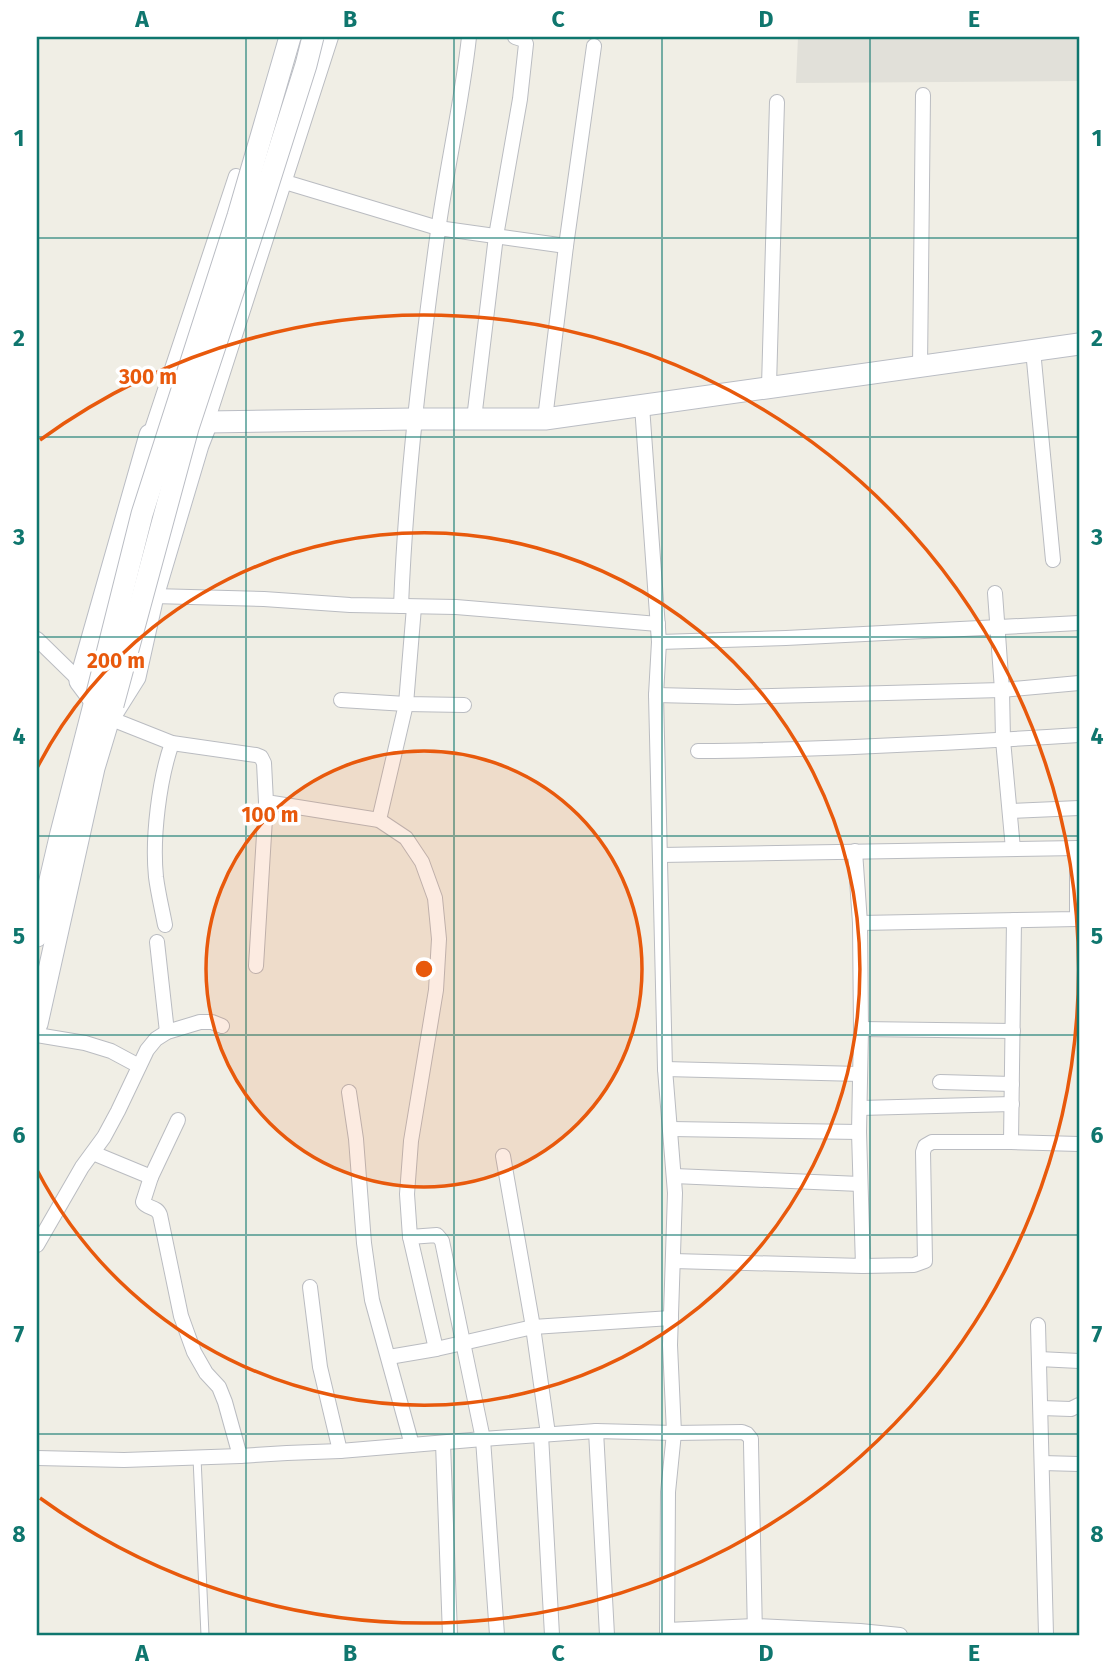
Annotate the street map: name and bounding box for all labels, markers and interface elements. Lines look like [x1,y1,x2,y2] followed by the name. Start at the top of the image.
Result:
[134,5,149,33] text: A
[343,5,357,33] text: B
[551,5,565,33] text: C
[759,5,774,33] text: D
[968,5,980,33] text: E
[14,124,24,152] text: 1
[1092,124,1102,152] text: 1
[13,324,25,352] text: 2
[1091,324,1103,352] text: 2
[118,364,177,390] text: 300 m
[12,523,25,551] text: 3
[1090,523,1103,551] text: 3
[87,648,145,674] text: 200 m
[13,722,26,750] text: 4
[1091,722,1104,750] text: 4
[241,802,299,828] text: 100 m
[13,922,25,950] text: 5
[1091,922,1103,950] text: 5
[412,957,436,981] centre of rings
[13,1121,26,1149] text: 6
[1091,1121,1104,1149] text: 6
[14,1320,25,1348] text: 7
[1092,1320,1103,1348] text: 7
[12,1520,26,1548] text: 8
[1090,1520,1104,1548] text: 8
[134,1639,149,1667] text: A
[343,1639,357,1667] text: B
[551,1639,565,1667] text: C
[759,1639,774,1667] text: D
[968,1639,980,1667] text: E

